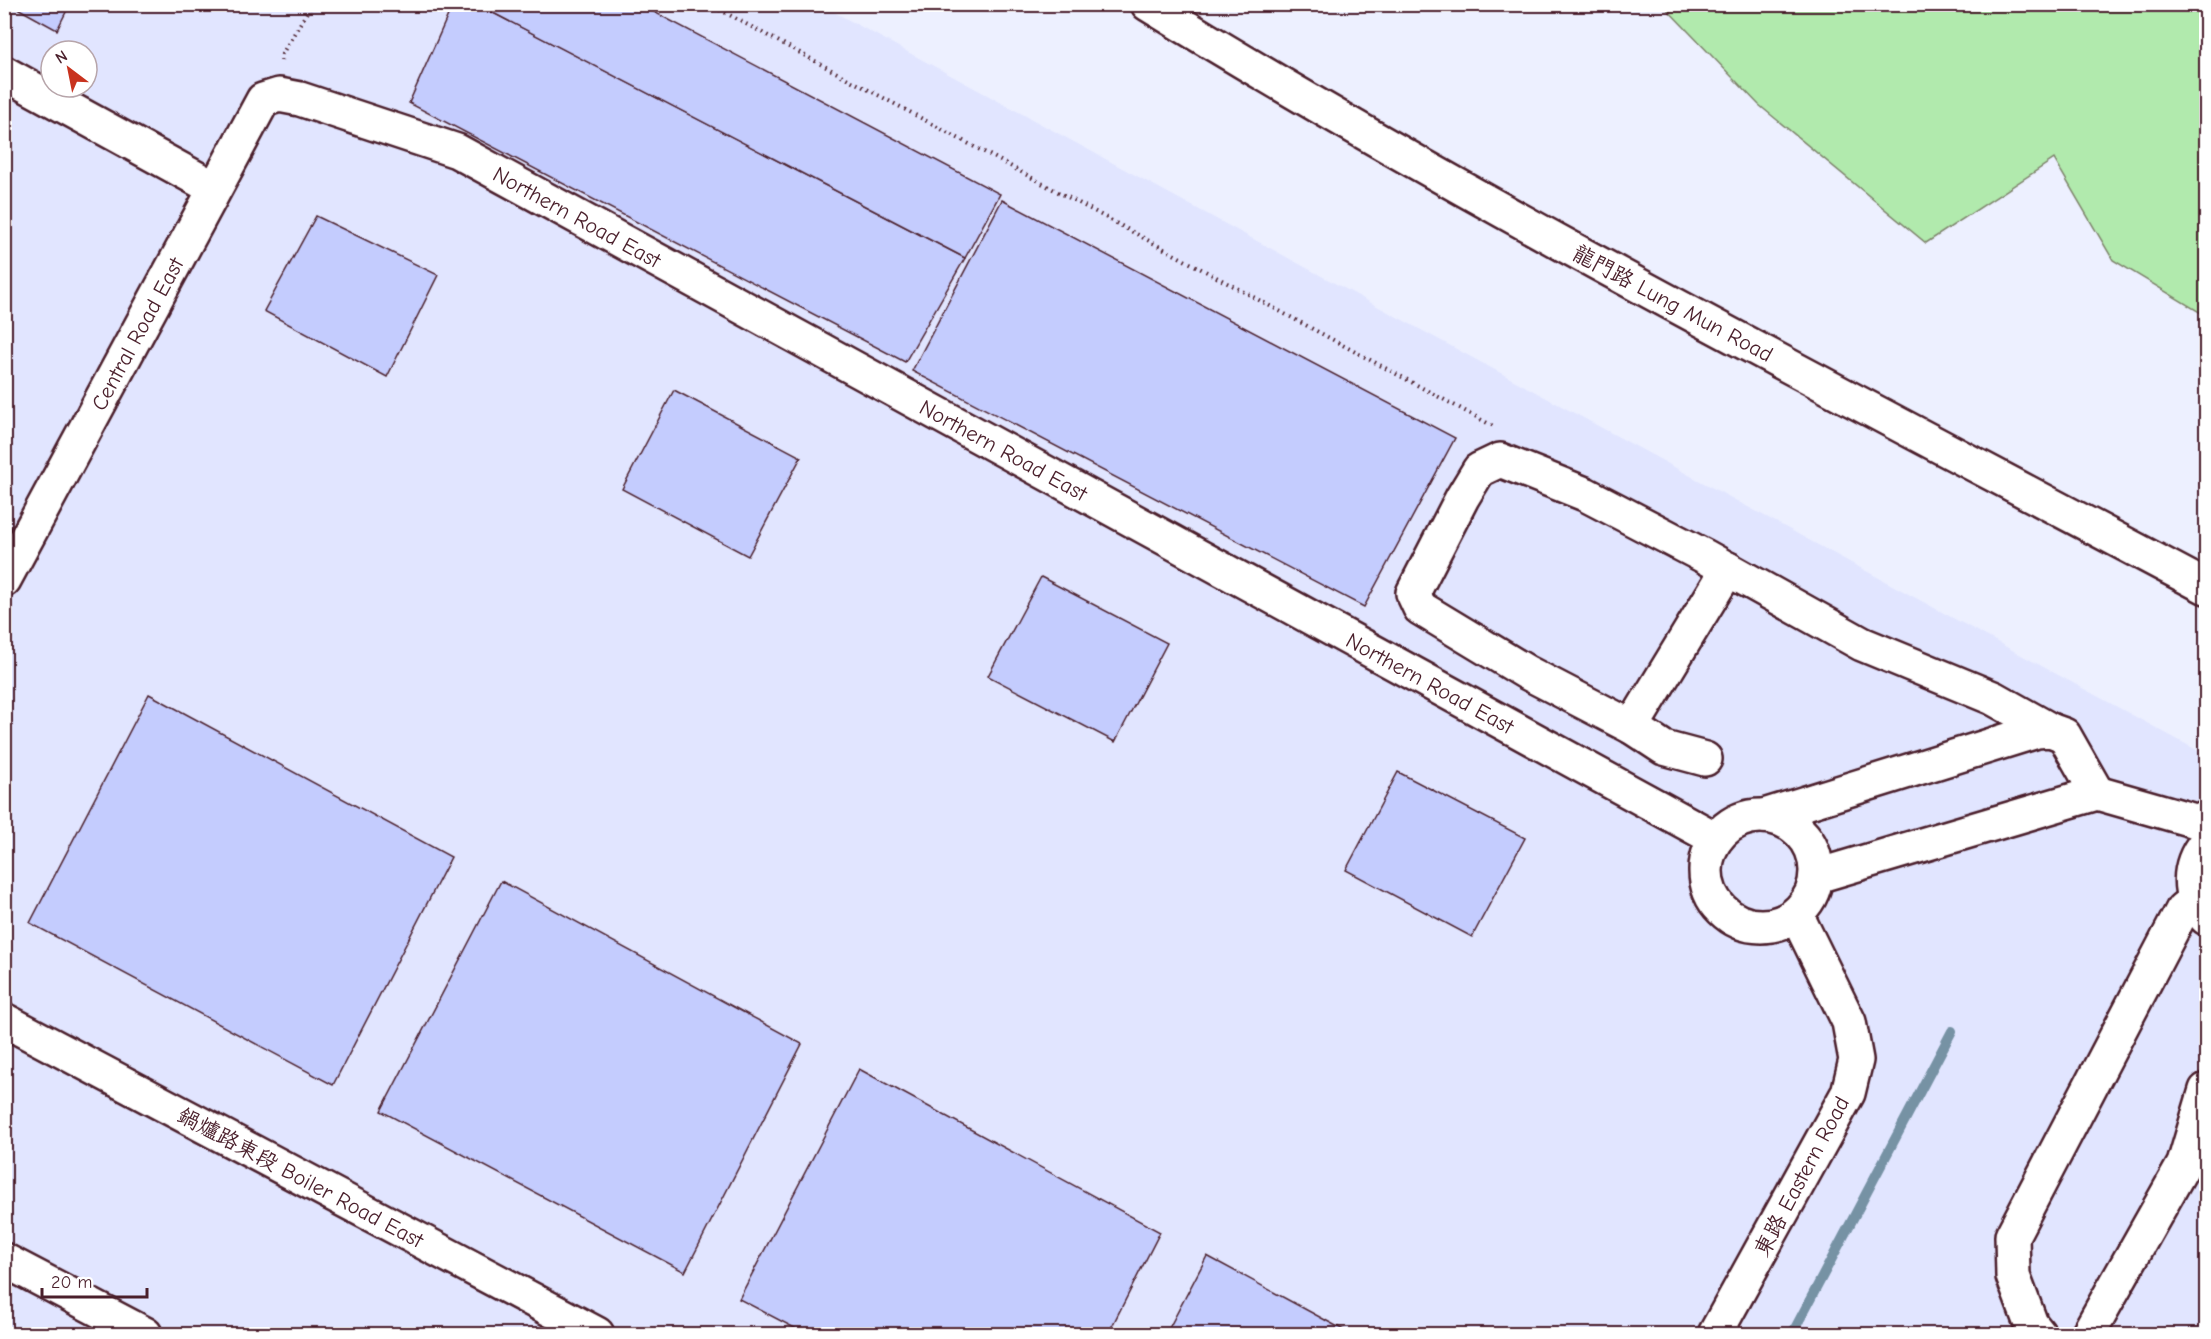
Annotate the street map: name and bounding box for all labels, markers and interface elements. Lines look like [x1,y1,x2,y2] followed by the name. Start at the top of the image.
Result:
[39,39,99,99] north arrow
[52,47,71,68] text: N
[488,161,666,274] street label: Northern Road East
[1568,240,1777,368] street label: 龍門路 Lung Mun Road
[86,253,190,415] street label: Central Road East
[915,394,1092,507] street label: Northern Road East
[1341,627,1519,740] street label: Northern Road East
[1749,1092,1855,1261] street label: 東路 Eastern Road
[173,1102,428,1254] street label: 鍋爐路東段 Boiler Road East
[42,1261,147,1299] scale bar
[51,1272,92,1293] text: 20 m

